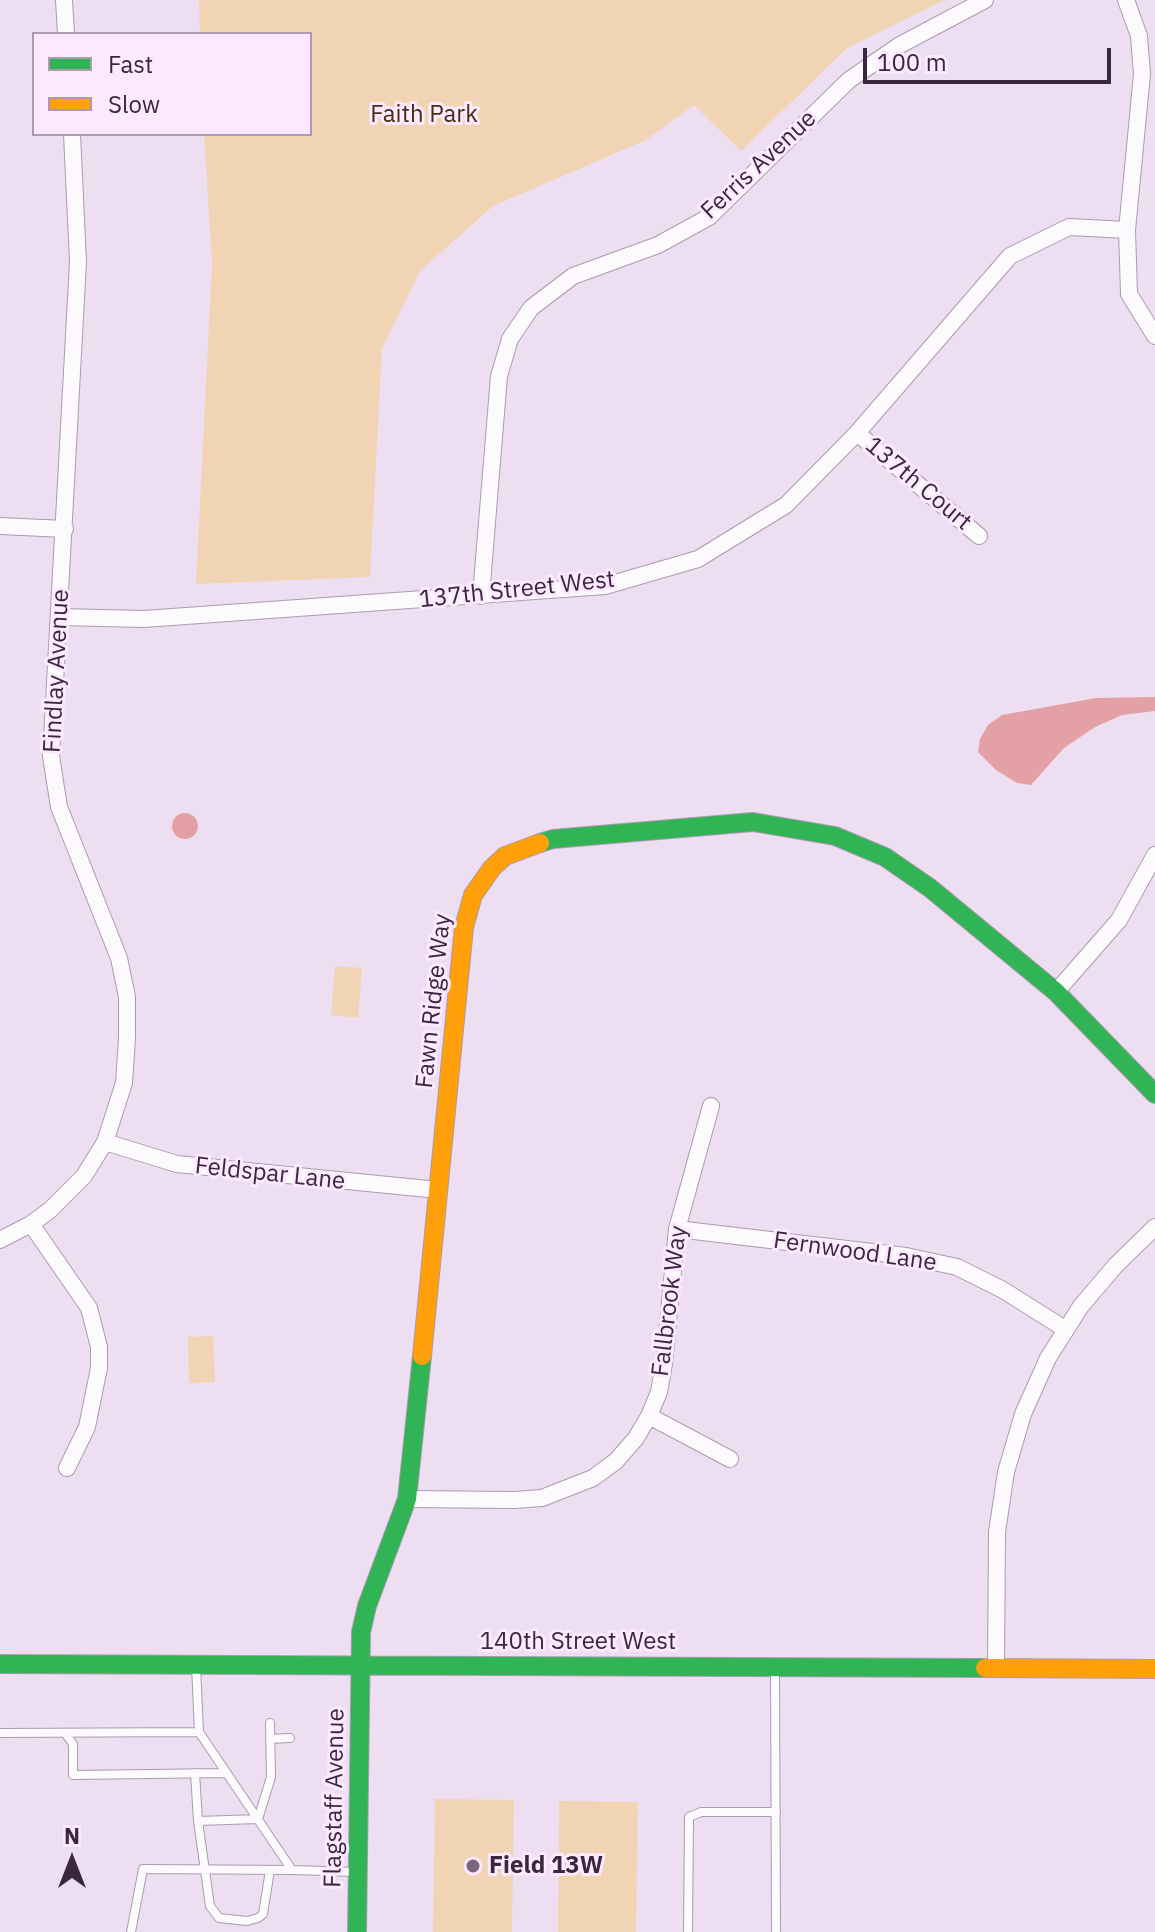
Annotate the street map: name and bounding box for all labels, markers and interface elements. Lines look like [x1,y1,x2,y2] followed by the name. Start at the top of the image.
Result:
[32,32,312,136] legend
[867,32,1115,82] scale bar
[877,46,947,78] text: 100 m
[108,48,153,80] text: Fast
[108,88,160,120] text: Slow
[370,101,478,129] park label: Faith Park
[695,104,823,226] street label: Ferris Avenue
[859,431,977,537] street label: 137th Court
[418,565,616,615] street label: 137th Street West
[38,588,76,754] street label: Findlay Avenue
[411,912,457,1090] street label: Fawn Ridge Way
[193,1152,347,1196] street label: Feldspar Lane
[646,1224,694,1378] street label: Fallbrook Way
[771,1226,939,1278] street label: Fernwood Lane
[480,1628,676,1656] street label: 140th Street West
[319,1708,351,1888] street label: Flagstaff Avenue
[32,1820,112,1900] north arrow
[64,1821,80,1850] text: N
[489,1852,603,1880] place label: Field 13W
[464,1857,482,1875] marker: Field 13W

